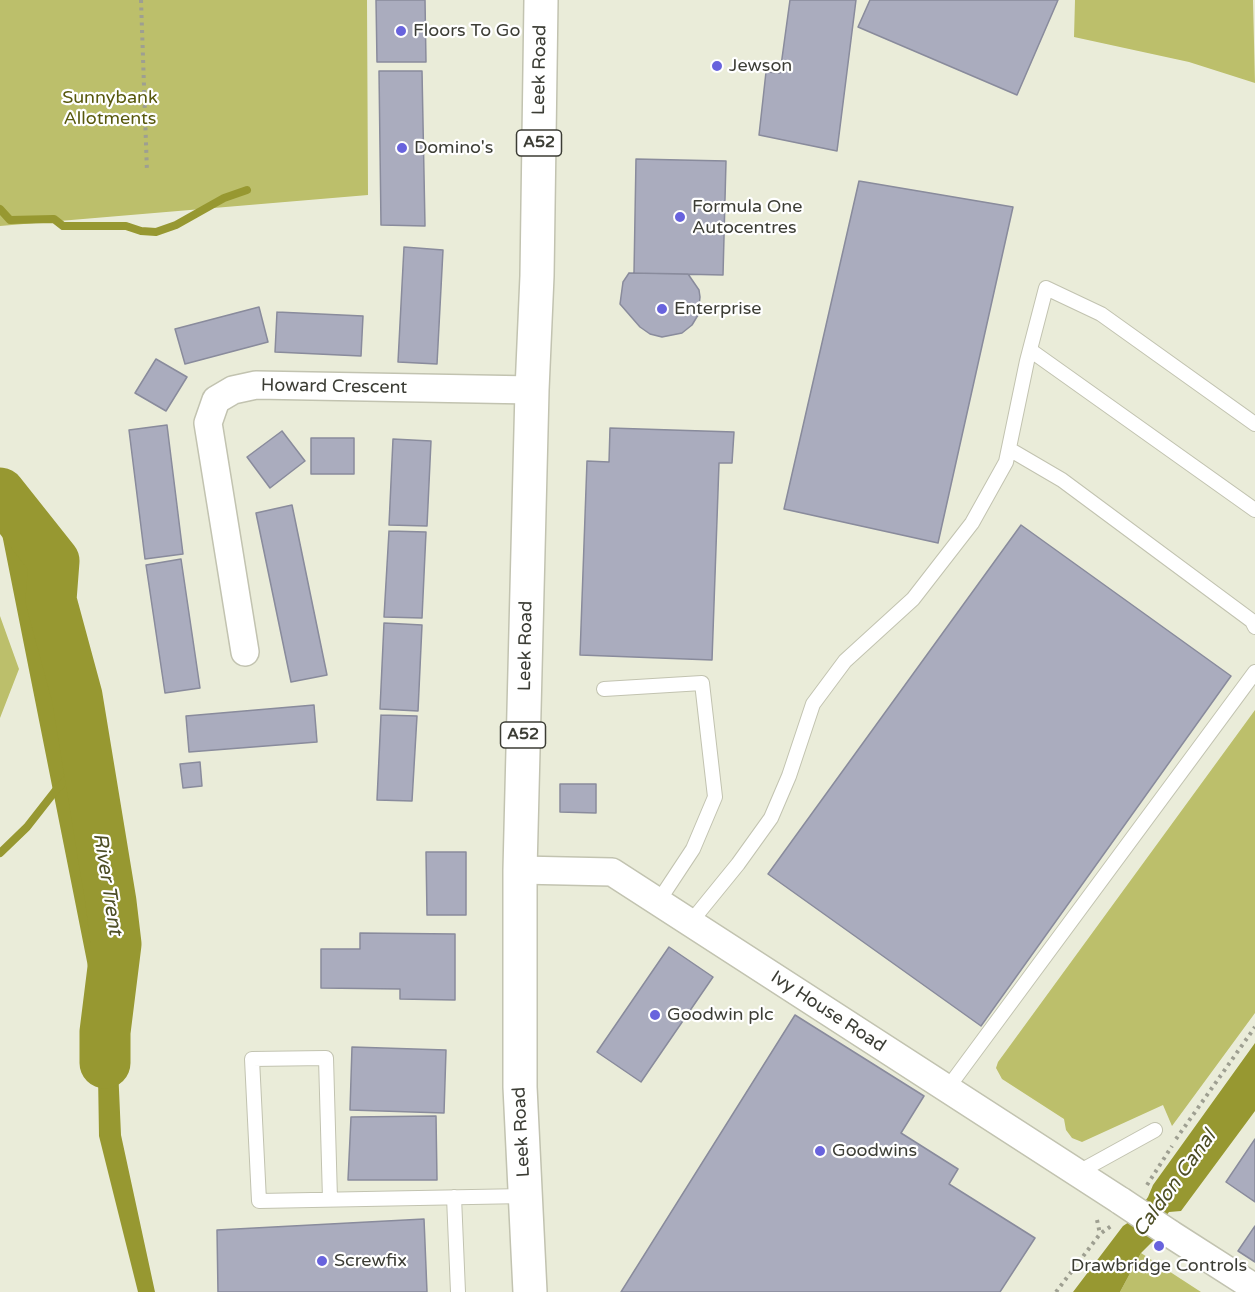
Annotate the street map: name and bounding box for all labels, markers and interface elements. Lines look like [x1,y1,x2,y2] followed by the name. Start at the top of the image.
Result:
[413,20,520,42] place label: Floors To Go
[394,24,408,38] marker: Floors To Go
[528,25,552,115] street label: Leek Road
[729,55,792,77] place label: Jewson
[710,59,724,73] marker: Jewson
[62,87,158,130] park label: Sunnybank Allotments
[516,130,562,156] road number: A52
[414,137,493,159] place label: Domino's
[395,141,409,155] marker: Domino's
[692,196,802,238] place label: Formula One Autocentres
[673,210,687,224] marker: Formula One Autocentres
[674,298,761,320] place label: Enterprise
[655,302,669,316] marker: Enterprise
[261,375,407,399] street label: Howard Crescent
[514,601,538,691] street label: Leek Road
[500,722,546,748] road number: A52
[87,831,127,937] water label: River Trent
[766,967,890,1057] street label: Ivy House Road
[667,1004,774,1026] place label: Goodwin plc
[648,1008,662,1022] marker: Goodwin plc
[509,1086,535,1178] street label: Leek Road
[1128,1126,1222,1242] water label: Caldon Canal
[832,1140,917,1162] place label: Goodwins
[813,1144,827,1158] marker: Goodwins
[1152,1239,1166,1253] marker: Drawbridge Controls
[334,1250,407,1272] place label: Screwfix
[315,1254,329,1268] marker: Screwfix
[1071,1255,1247,1277] place label: Drawbridge Controls

